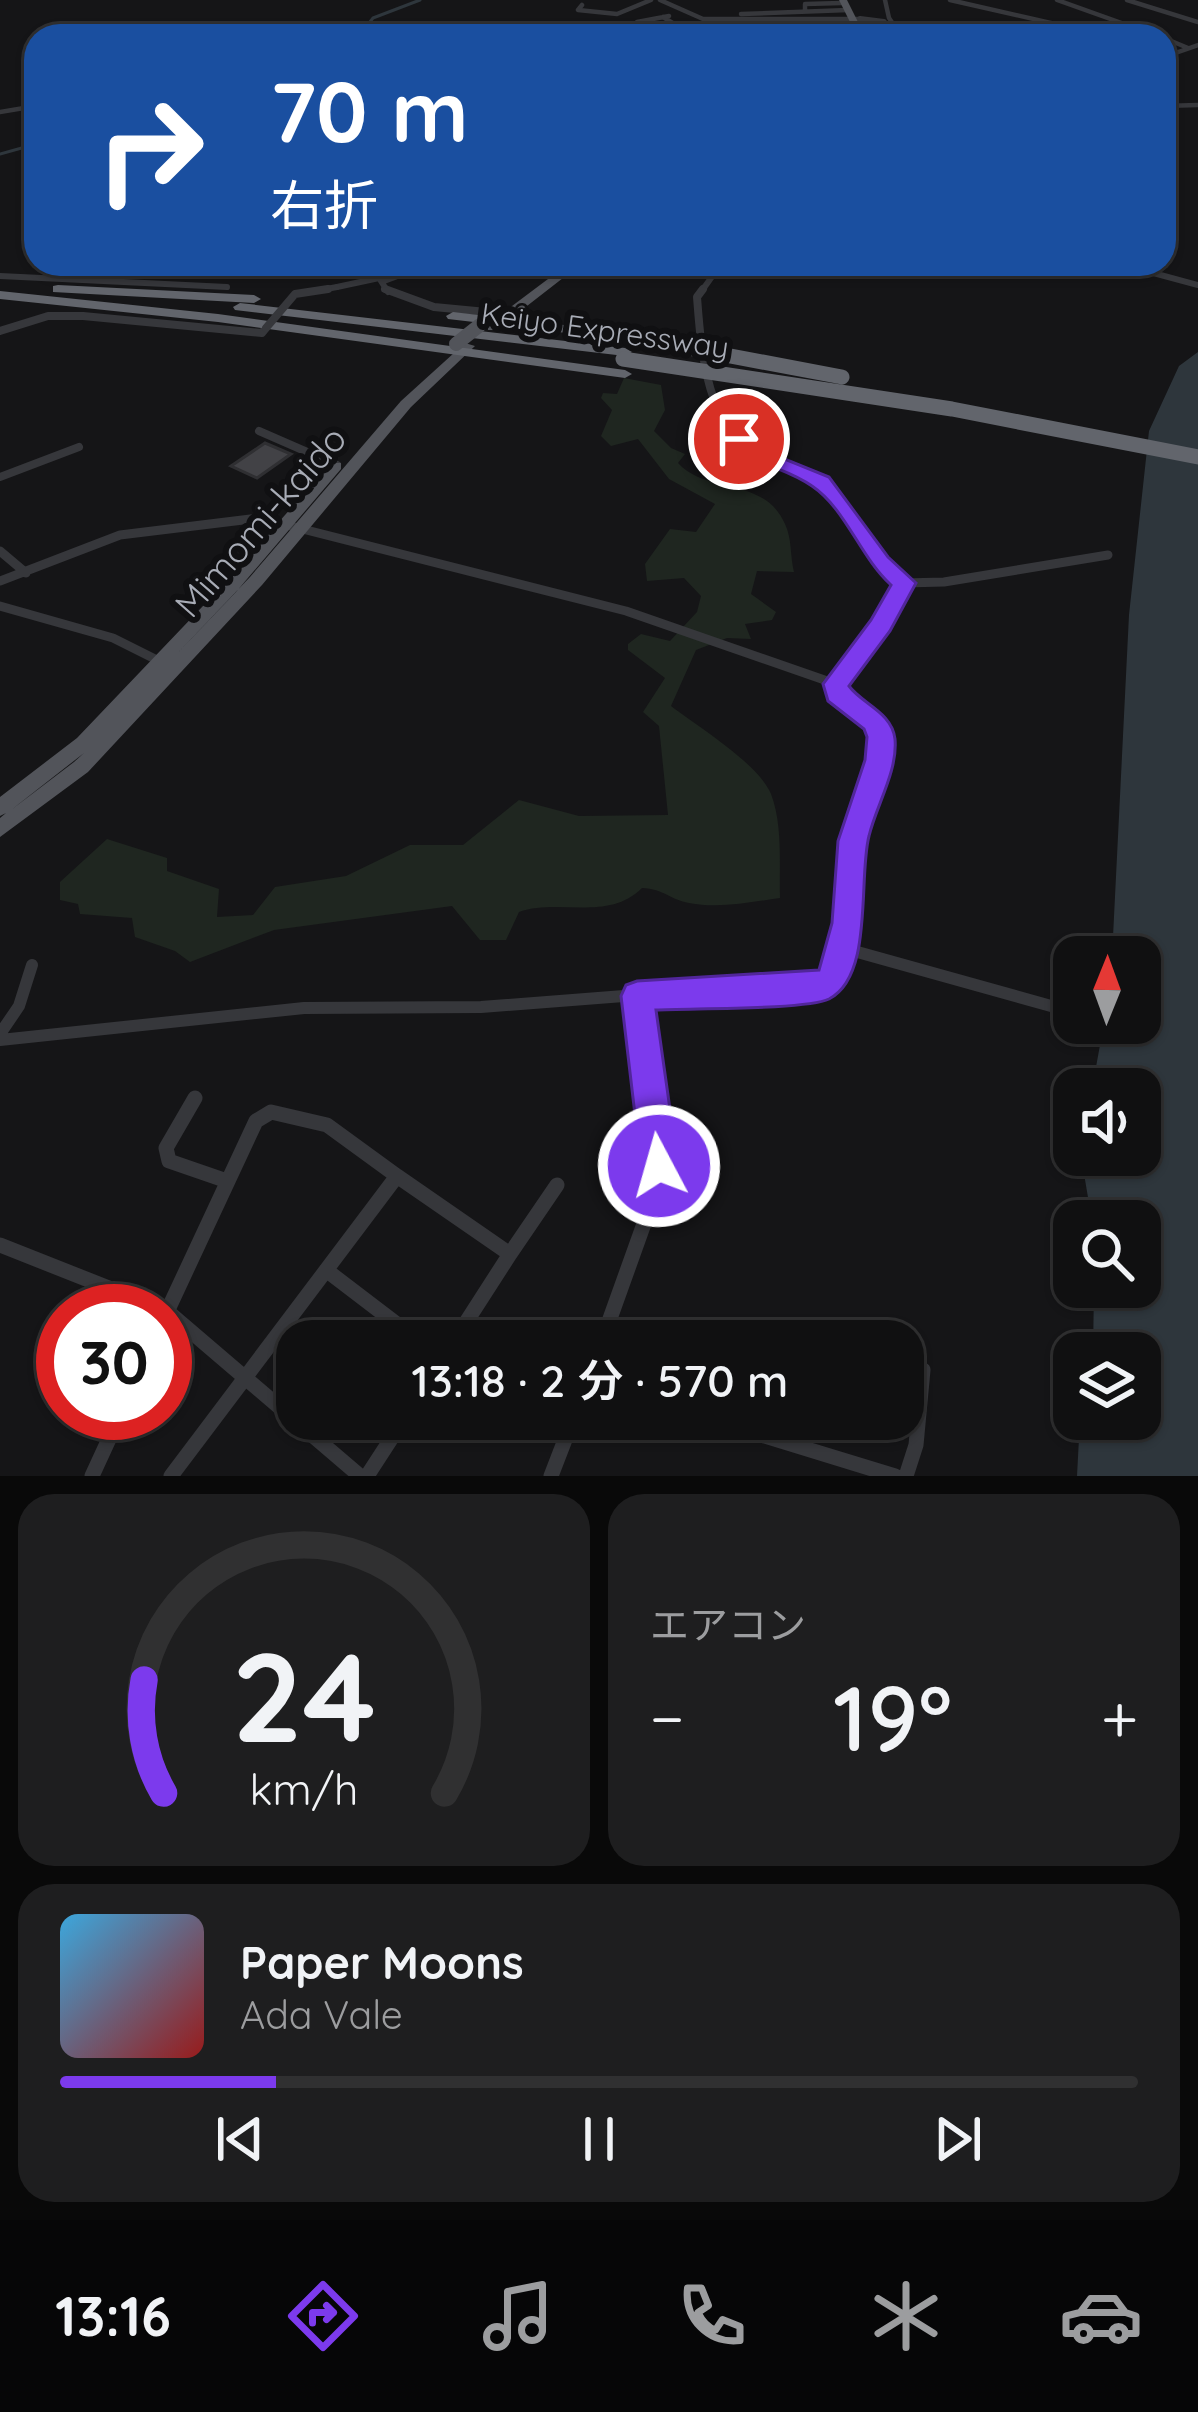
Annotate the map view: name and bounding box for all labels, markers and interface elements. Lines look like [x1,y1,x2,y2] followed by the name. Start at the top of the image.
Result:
[270,58,469,163] text: 70 m
[72,72,228,228] icon: right
[270,171,378,239] text: 右折
[479,294,731,366] street label: Keiyo Expressway
[688,388,790,490] pin
[706,406,772,472] icon: arrive
[165,416,355,626] street label: Mimomi-kaido
[1053,936,1161,1044] north arrow
[1053,936,1161,1440] map controls
[1053,1068,1161,1176] button: sound
[596,1103,722,1229] position arrow
[1053,1200,1161,1308] button: search
[36,1284,192,1440] speed limit sign: 30
[1053,1332,1161,1440] button: layers
[412,1352,788,1408] text: 13:18 · 2 分 · 570 m
[650,1600,806,1649] text: エアコン
[232,1617,376,1773] text: 24
[833,1661,952,1774] text: 19°
[650,1676,684,1759] text: −
[1101,1676,1138,1759] text: +
[250,1762,358,1816] text: km/h
[240,1934,524,1990] text: Paper Moons
[240,1990,403,2039] text: Ada Vale
[207,2106,273,2172] icon: previous
[566,2106,632,2172] icon: pause
[925,2106,991,2172] icon: next
[281,2274,365,2358] icon: directions
[476,2274,560,2358] icon: music
[670,2274,754,2358] icon: phone
[864,2274,948,2358] icon: climate
[1059,2274,1143,2358] icon: car
[55,2282,171,2350] text: 13:16

